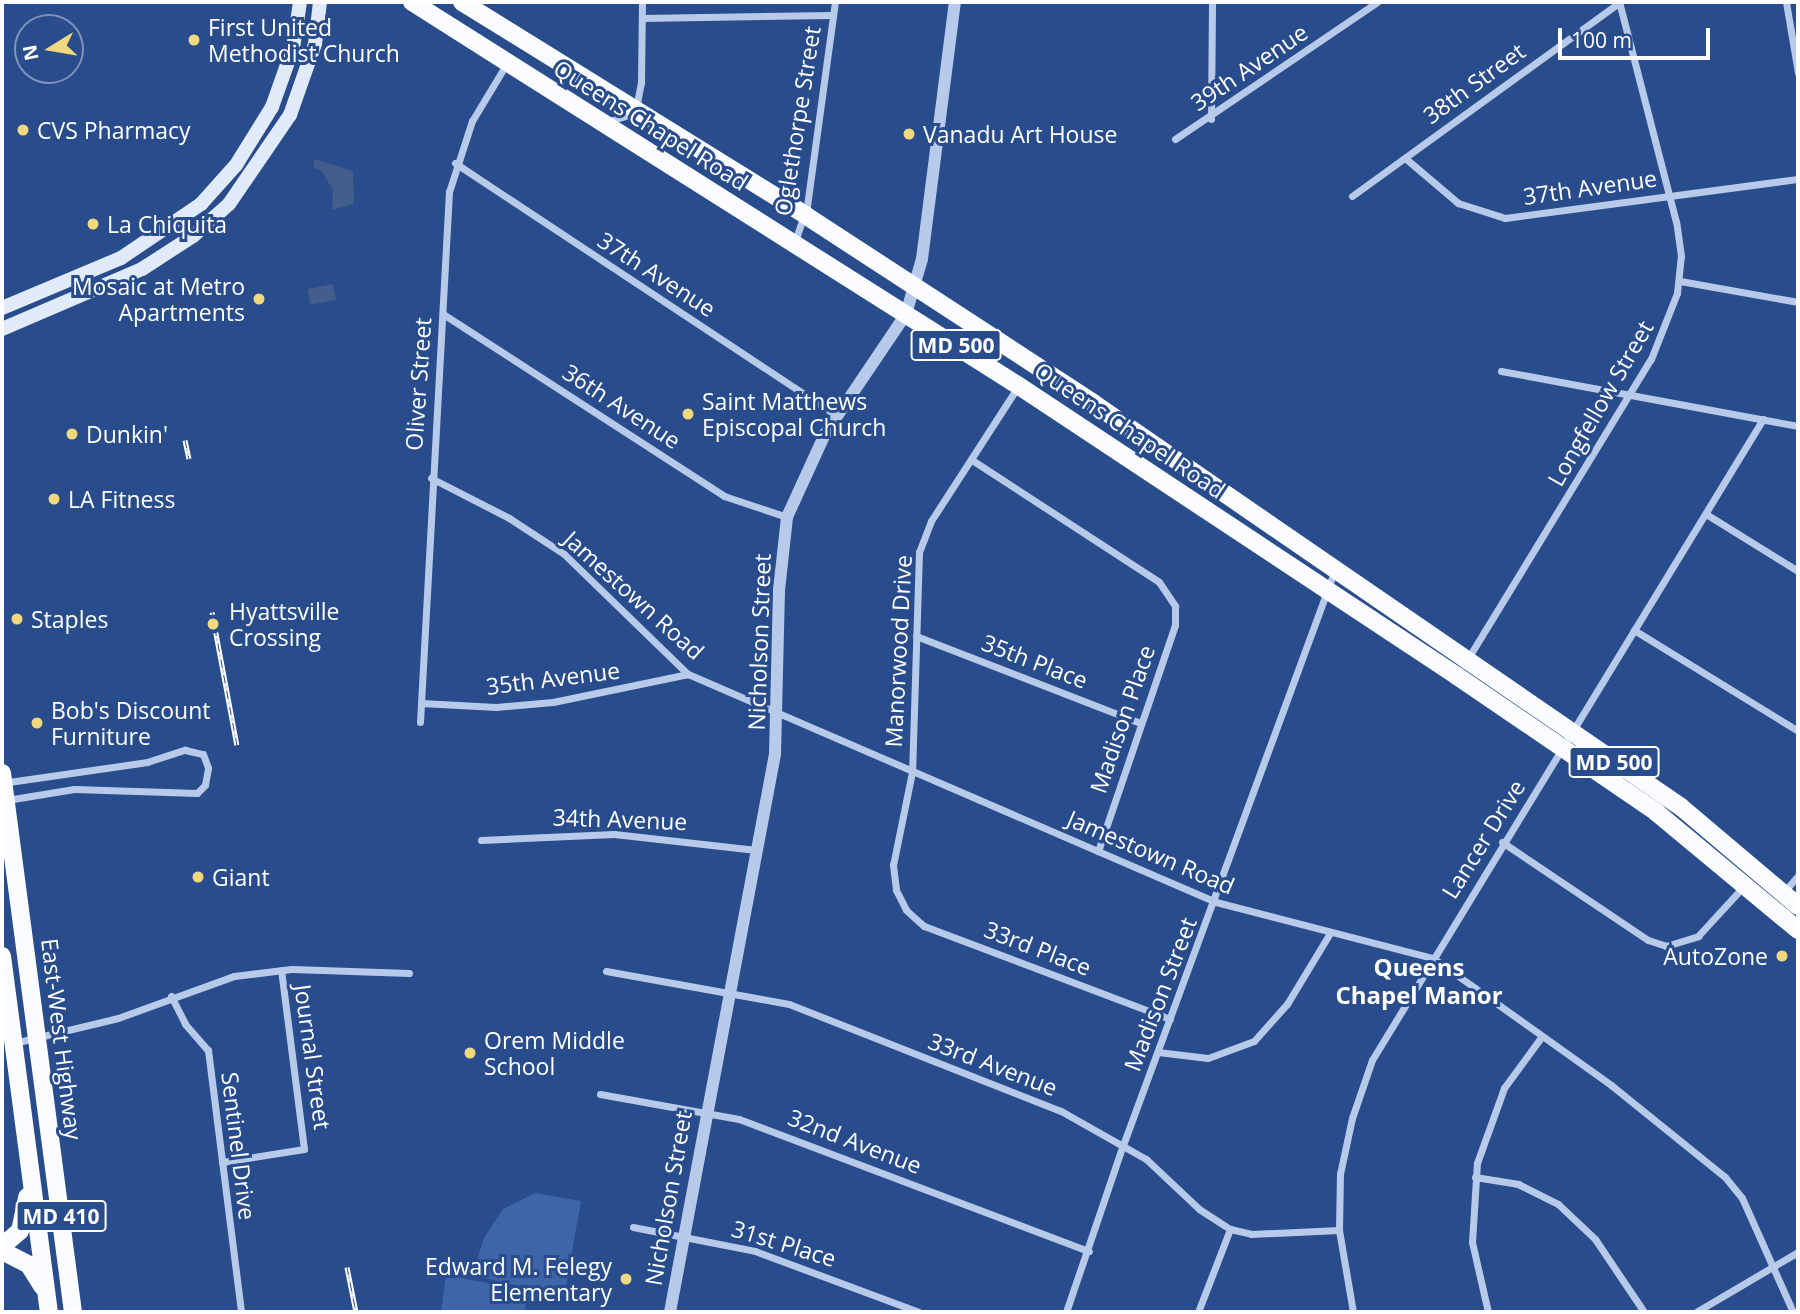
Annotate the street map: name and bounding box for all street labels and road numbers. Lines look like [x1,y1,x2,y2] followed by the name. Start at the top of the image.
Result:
[1185,18,1313,116] street label: 39th Avenue
[768,24,826,218] street label: Oglethorpe Street
[1418,37,1530,129] street label: 38th Street
[549,54,753,196] street label: Queens Chapel Road
[1521,164,1659,210] street label: 37th Avenue
[593,226,721,322] street label: 37th Avenue
[1541,315,1659,491] street label: Longfellow Street
[400,316,436,452] street label: Oliver Street
[911,328,1002,362] road number: MD 500
[1029,356,1231,504] street label: Queens Chapel Road
[558,358,686,454] street label: 36th Avenue
[558,525,710,665] street label: Jamestown Road
[742,553,776,731] street label: Nicholson Street
[879,554,917,748] street label: Manorwood Drive
[978,628,1092,694] street label: 35th Place
[1084,641,1160,797] street label: Madison Place
[484,656,622,700] street label: 35th Avenue
[1568,744,1660,780] road number: MD 500
[1436,775,1530,903] street label: Lancer Drive
[552,803,688,835] street label: 34th Avenue
[1063,804,1239,900] street label: Jamestown Road
[1118,913,1202,1075] street label: Madison Street
[981,915,1095,981] street label: 33rd Place
[36,937,88,1141] street label: East-West Highway
[289,983,337,1131] street label: Journal Street
[925,1027,1061,1101] street label: 33rd Avenue
[216,1071,262,1221] street label: Sentinel Drive
[784,1103,926,1179] street label: 32nd Avenue
[639,1108,697,1288] street label: Nicholson Street
[15,1198,106,1234] road number: MD 410
[728,1214,840,1272] street label: 31st Place

